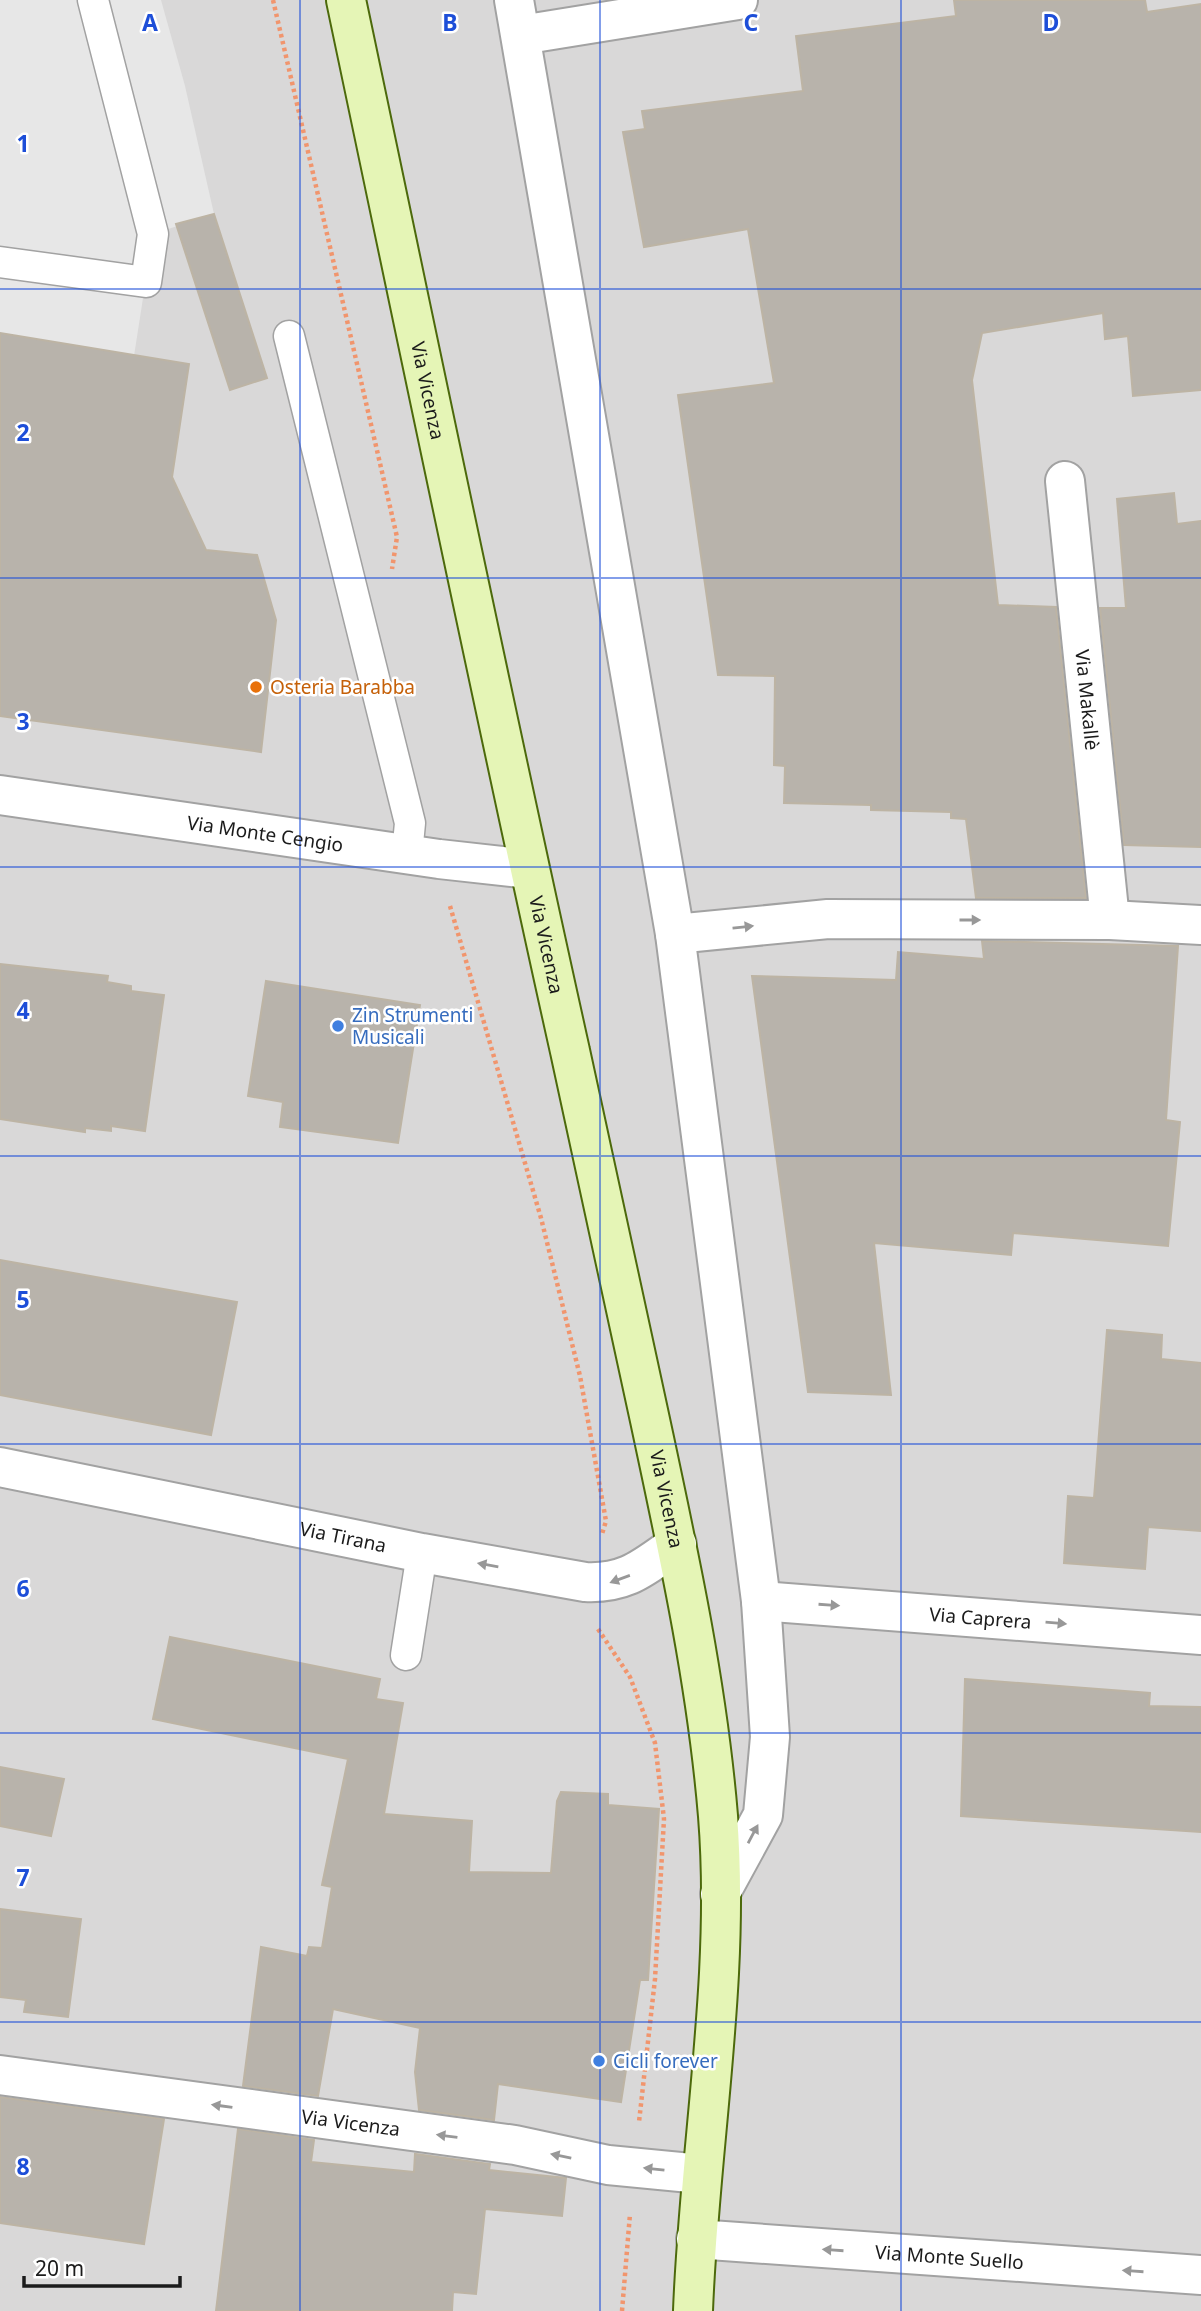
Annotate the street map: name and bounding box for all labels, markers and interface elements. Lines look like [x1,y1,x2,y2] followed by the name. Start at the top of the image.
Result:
[142,6,158,38] text: A
[442,6,458,38] text: B
[744,6,759,38] text: C
[1043,6,1059,38] text: D
[16,127,30,159] text: 1
[405,339,451,442] street label: Via Vicenza
[16,416,30,448] text: 2
[1069,648,1106,752] street label: Via Makallè
[270,674,415,700] place label: Osteria Barabba
[248,679,264,695] marker: Osteria Barabba
[16,705,30,737] text: 3
[185,809,345,858] street label: Via Monte Cengio
[523,894,570,996] street label: Via Vicenza
[960,914,982,925] one-way arrow
[733,922,755,933] one-way arrow
[16,994,30,1026] text: 4
[352,1002,473,1050] place label: Zin Strumenti Musicali
[330,1018,346,1034] marker: Zin Strumenti Musicali
[16,1283,30,1315] text: 5
[644,1448,690,1550] street label: Via Vicenza
[297,1515,389,1558] street label: Via Tirana
[477,1559,499,1570] one-way arrow
[16,1572,30,1604] text: 6
[610,1574,631,1585] one-way arrow
[818,1600,840,1611] one-way arrow
[928,1601,1033,1635] street label: Via Caprera
[1045,1618,1067,1629] one-way arrow
[746,1824,758,1844] one-way arrow
[16,1861,30,1893] text: 7
[613,2048,718,2074] place label: Cicli forever
[591,2053,607,2069] marker: Cicli forever
[210,2101,232,2112] one-way arrow
[300,2103,402,2142] street label: Via Vicenza
[436,2131,458,2142] one-way arrow
[16,2150,30,2182] text: 8
[550,2150,572,2161] one-way arrow
[643,2164,665,2175] one-way arrow
[874,2239,1025,2275] street label: Via Monte Suello
[24,2244,180,2288] scale bar
[821,2244,843,2255] one-way arrow
[35,2254,84,2282] text: 20 m
[1122,2265,1144,2276] one-way arrow

